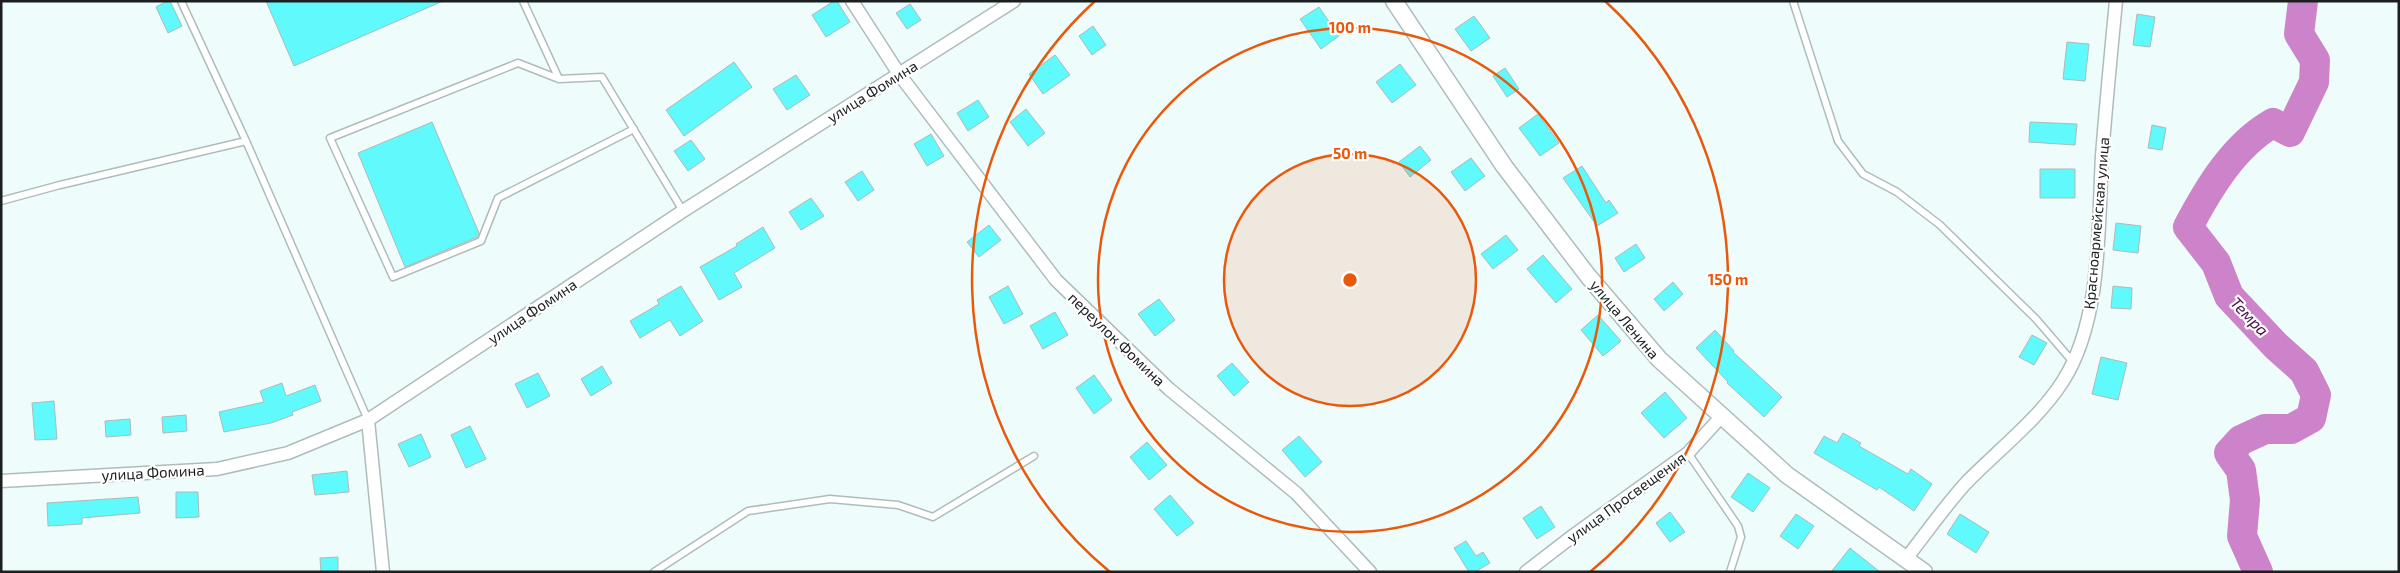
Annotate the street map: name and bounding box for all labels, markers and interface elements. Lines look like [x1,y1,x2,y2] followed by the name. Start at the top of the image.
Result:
[1329,18,1371,36] text: 100 m
[823,56,921,127] street label: улица Фомина
[2079,136,2113,310] street label: Красноармейская улица
[1333,144,1367,162] text: 50 m
[1708,270,1748,288] text: 150 m
[1341,271,1359,289] centre of rings
[484,275,580,348] street label: улица Фомина
[1586,276,1663,363] street label: улица Ленина
[1064,288,1169,390] street label: переулок Фомина
[2227,293,2273,339] water label: Темра
[1563,448,1690,547] street label: улица Просвещения
[101,460,205,485] street label: улица Фомина

